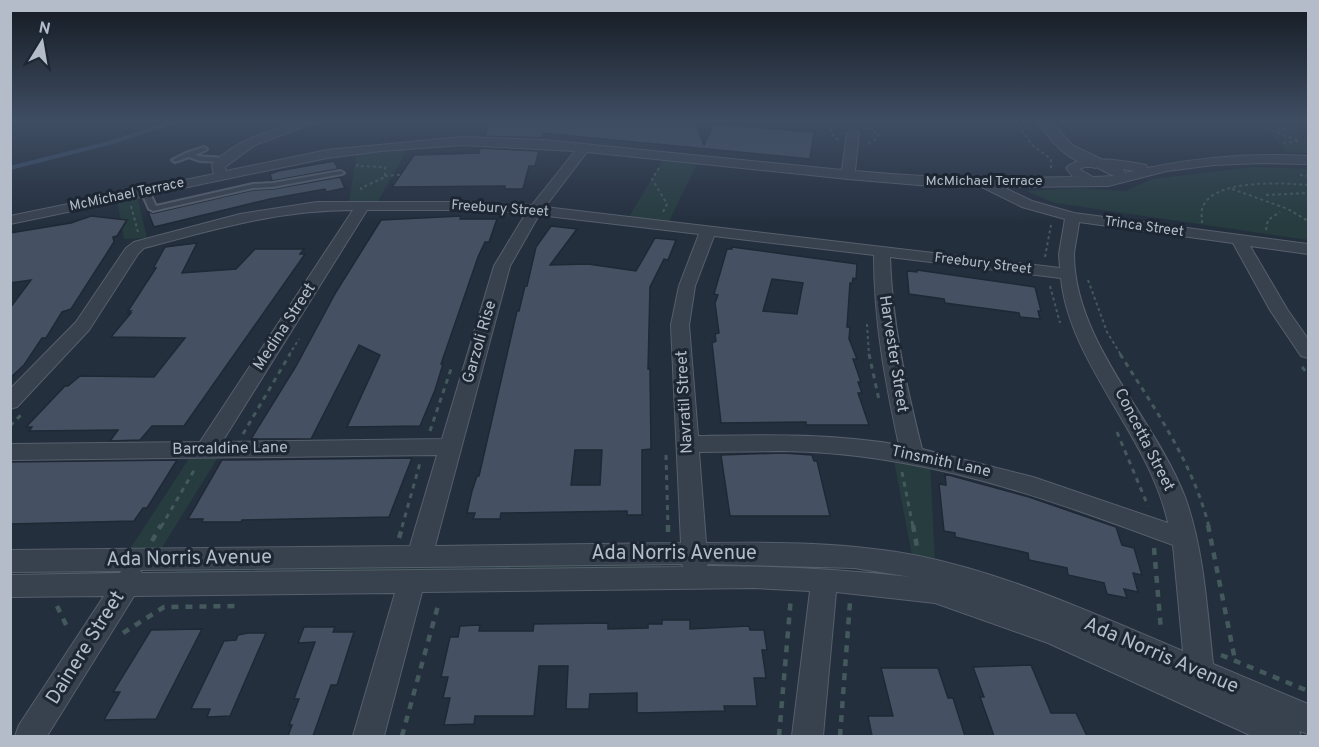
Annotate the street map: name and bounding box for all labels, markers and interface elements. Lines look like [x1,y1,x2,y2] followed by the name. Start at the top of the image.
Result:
[12,12,72,72] north arrow
[37,18,52,40] text: N
[926,173,1042,190] street label: McMichael Terrace
[68,175,186,215] street label: McMichael Terrace
[451,197,549,221] street label: Freebury Street
[1103,213,1185,241] street label: Trinca Street
[933,250,1033,278] street label: Freebury Street
[249,280,321,374] street label: Medina Street
[874,294,912,414] street label: Harvester Street
[459,298,501,386] street label: Garzoli Rise
[672,350,698,454] street label: Navratil Street
[1109,385,1179,495] street label: Concetta Street
[172,438,288,460] street label: Barcaldine Lane
[889,442,993,482] street label: Tinsmith Lane
[591,541,757,567] street label: Ada Norris Avenue
[106,545,272,573] street label: Ada Norris Avenue
[41,586,131,710] street label: Dainere Street
[1080,612,1242,700] street label: Ada Norris Avenue

